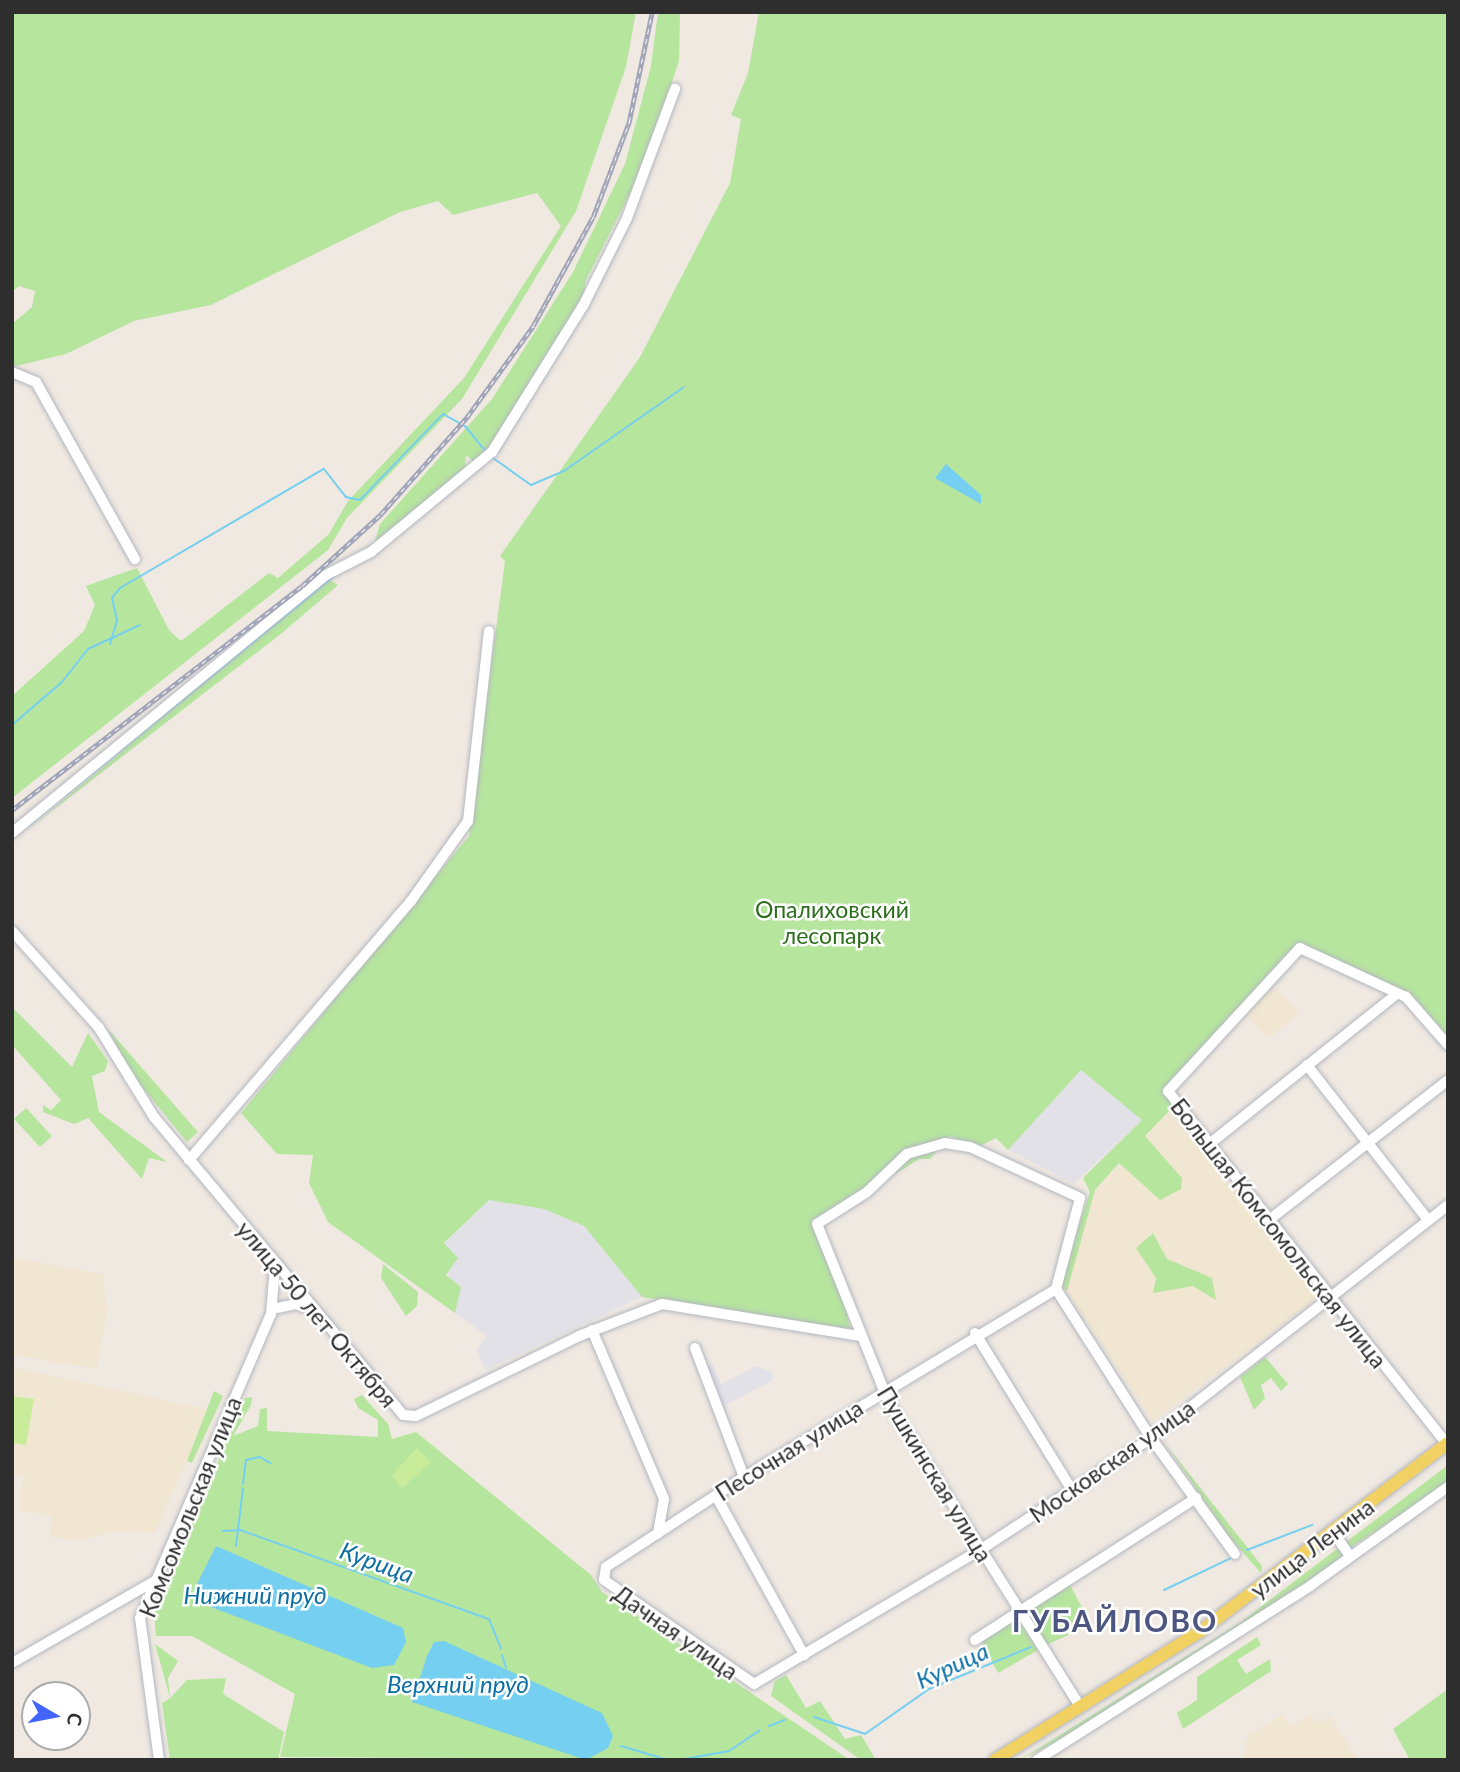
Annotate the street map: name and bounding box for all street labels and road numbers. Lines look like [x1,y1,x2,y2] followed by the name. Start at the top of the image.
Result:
[1165,1093,1393,1373] street label: Большая Комсомольская улица
[231,1215,403,1413] street label: улица 50 лет Октября
[872,1381,998,1567] street label: Пушкинская улица
[133,1393,247,1621] street label: Комсомольская улица
[710,1394,868,1506] street label: Песочная улица
[1024,1394,1200,1528] street label: Московская улица
[1245,1493,1379,1603] street label: улица Ленина
[608,1579,744,1685] street label: Дачная улица

